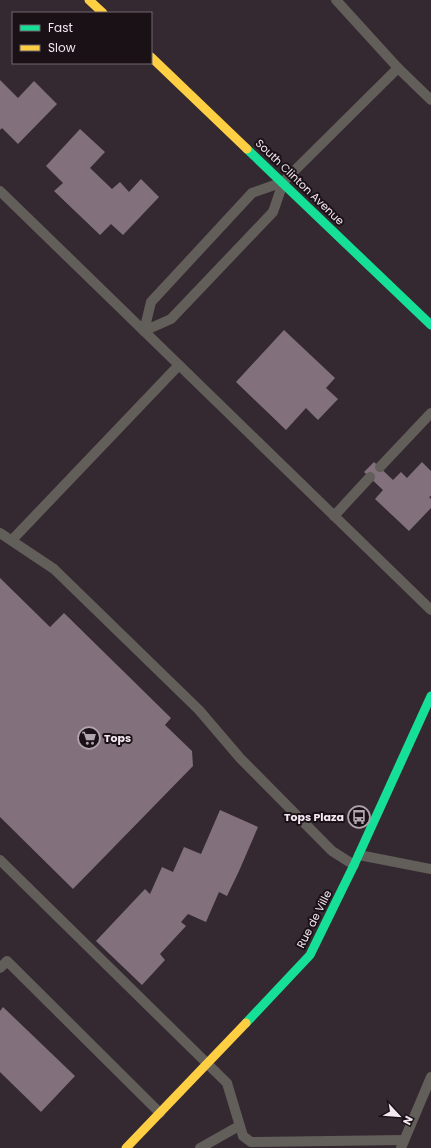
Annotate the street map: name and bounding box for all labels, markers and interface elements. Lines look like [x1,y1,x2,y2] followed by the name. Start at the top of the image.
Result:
[12,12,152,64] legend
[48,19,73,36] text: Fast
[48,39,76,56] text: Slow
[252,135,348,229] street label: South Clinton Avenue
[76,725,102,751] supermarket icon: Tops
[104,730,131,746] place label: Tops
[346,804,372,830] bus stop icon: Tops Plaza
[284,809,344,825] place label: Tops Plaza
[293,887,336,951] street label: Rue de Ville
[379,1096,419,1136] north arrow
[399,1113,417,1128] text: N

